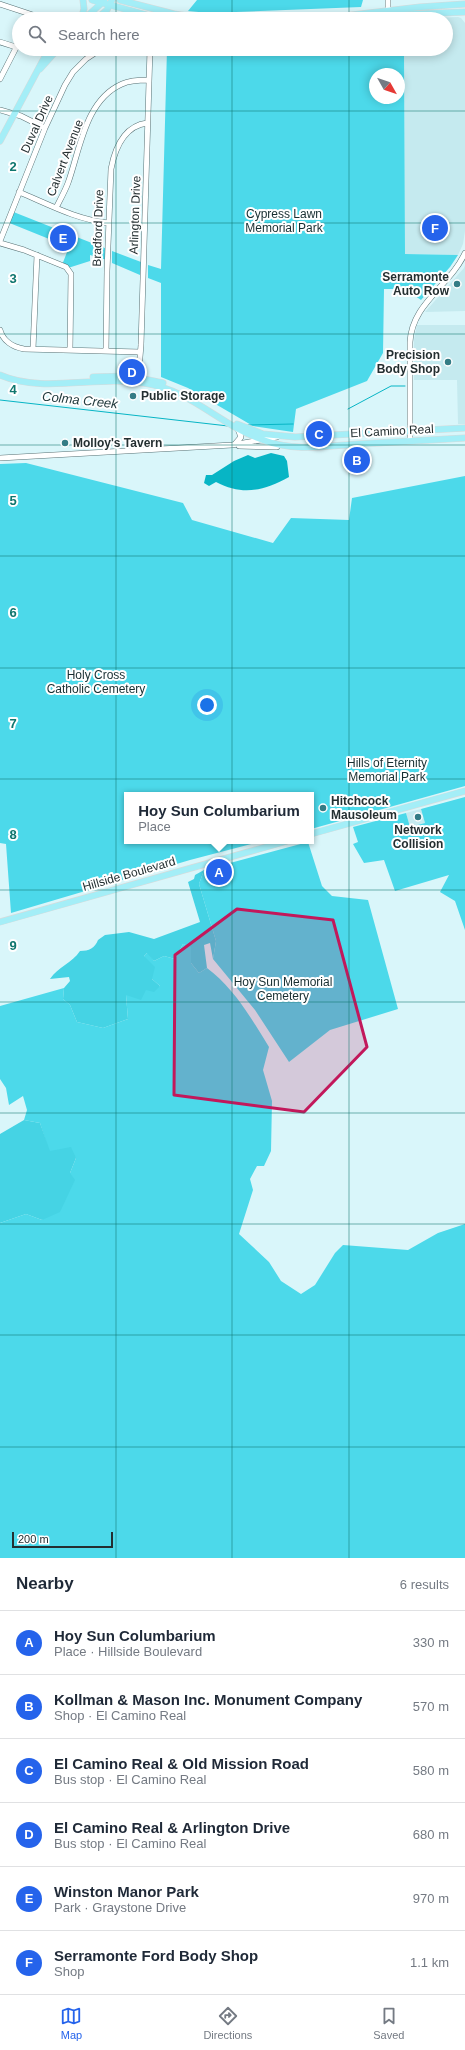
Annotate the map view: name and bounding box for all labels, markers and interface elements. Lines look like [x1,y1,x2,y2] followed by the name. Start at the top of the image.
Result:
[12,12,453,56] search box
[26,23,48,45] icon: search
[58,26,140,43] text: Search here
[369,68,405,104] north arrow
[18,93,56,155] street label: Duval Drive
[44,117,86,198] street label: Calvert Avenue
[9,159,17,174] text: 2
[127,175,143,255] street label: Arlington Drive
[90,189,106,267] street label: Bradford Drive
[245,207,324,235] park label: Cypress Lawn Memorial Park
[422,213,448,243] pin: F
[50,223,76,253] pin: E
[382,270,450,298] place label: Serramonte Auto Row
[9,271,17,286] text: 3
[452,279,462,289] marker: Serramonte Auto Row
[377,348,440,376] place label: Precision Body Shop
[119,357,145,387] pin: D
[443,357,453,367] marker: Precision Body Shop
[9,382,17,397] text: 4
[41,389,120,412] water label: Colma Creek
[141,389,225,403] place label: Public Storage
[128,391,138,401] marker: Public Storage
[306,419,332,449] pin: C
[350,422,434,440] street label: El Camino Real
[73,436,162,450] place label: Molloy's Tavern
[60,438,70,448] marker: Molloy's Tavern
[344,445,370,475] pin: B
[9,493,17,508] text: 5
[9,605,17,620] text: 6
[47,668,145,696] park label: Holy Cross Catholic Cemetery
[197,695,217,715] your location
[9,716,17,731] text: 7
[347,756,427,784] park label: Hills of Eternity Memorial Park
[124,792,314,844] popup
[331,794,397,822] place label: Hitchcock Mausoleum
[138,802,300,819] text: Hoy Sun Columbarium
[318,803,328,813] marker: Hitchcock Mausoleum
[413,812,423,822] marker: Network Collision
[138,819,171,834] text: Place
[393,823,443,851] place label: Network Collision
[9,827,17,842] text: 8
[81,854,177,894] street label: Hillside Boulevard
[206,857,232,887] pin: A
[9,938,17,953] text: 9
[234,975,332,1003] park label: Hoy Sun Memorial Cemetery
[12,1530,113,1549] scale bar
[18,1533,49,1545] text: 200 m
[16,1574,74,1593] text: Nearby
[400,1577,449,1592] text: 6 results
[54,1627,216,1644] text: Hoy Sun Columbarium
[24,1635,34,1650] text: A
[413,1635,449,1650] text: 330 m
[54,1644,202,1659] text: Place · Hillside Boulevard
[54,1691,362,1708] text: Kollman & Mason Inc. Monument Company
[24,1699,34,1714] text: B
[413,1699,449,1714] text: 570 m
[54,1708,186,1723] text: Shop · El Camino Real
[54,1755,309,1772] text: El Camino Real & Old Mission Road
[24,1763,34,1778] text: C
[413,1763,449,1778] text: 580 m
[54,1772,206,1787] text: Bus stop · El Camino Real
[54,1819,290,1836] text: El Camino Real & Arlington Drive
[24,1827,34,1842] text: D
[413,1827,449,1842] text: 680 m
[54,1836,206,1851] text: Bus stop · El Camino Real
[54,1883,199,1900] text: Winston Manor Park
[25,1891,33,1906] text: E
[413,1891,449,1906] text: 970 m
[54,1900,186,1915] text: Park · Graystone Drive
[54,1947,258,1964] text: Serramonte Ford Body Shop
[25,1955,33,1970] text: F
[410,1955,449,1970] text: 1.1 km
[54,1964,84,1979] text: Shop
[60,2005,82,2041] tab: Map
[203,2005,252,2041] tab: Directions
[373,2005,404,2041] tab: Saved

